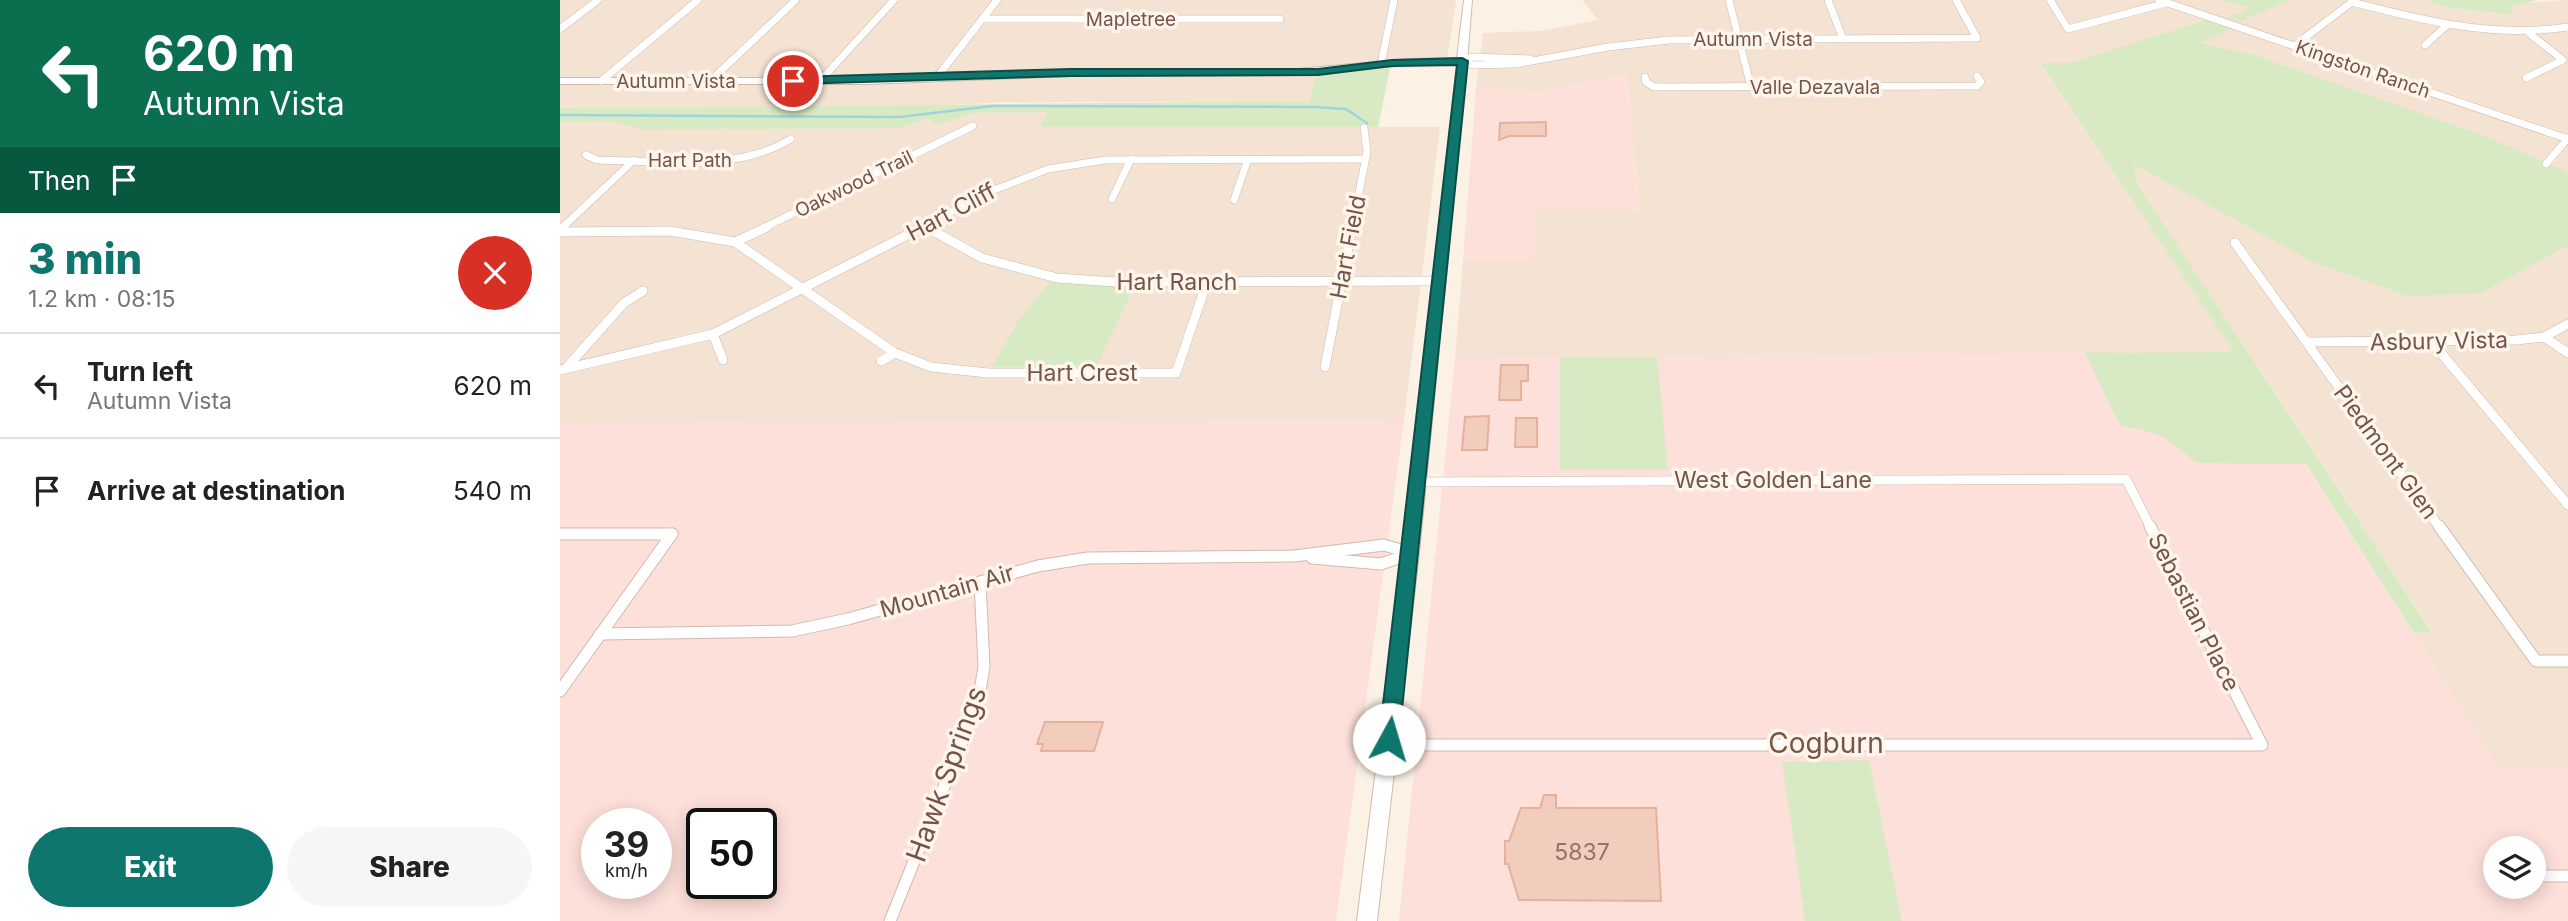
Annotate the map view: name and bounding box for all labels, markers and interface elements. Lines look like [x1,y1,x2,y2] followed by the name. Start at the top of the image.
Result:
[1086,8,1176,31] street label: Mapletree
[143,24,295,83] text: 620 m
[28,28,119,119] icon: left
[1693,28,1813,51] street label: Autumn Vista
[2293,35,2433,103] street label: Kingston Ranch
[763,51,823,111] pin
[774,62,812,100] icon: arrive
[616,70,736,93] street label: Autumn Vista
[1750,76,1880,99] street label: Valle Dezavala
[143,84,345,123] text: Autumn Vista
[791,145,917,223] street label: Oakwood Trail
[648,149,732,172] street label: Hart Path
[105,161,143,199] icon: arrive
[28,165,91,196] text: Then
[902,177,1001,247] street label: Hart Cliff
[1324,193,1372,301] street label: Hart Field
[28,233,142,284] text: 3 min
[458,236,532,310] button: close
[1117,268,1237,296] street label: Hart Ranch
[28,285,176,313] text: 1.2 km · 08:15
[2370,326,2508,356] street label: Asbury Vista
[87,356,193,387] text: Turn left
[1026,359,1138,387] street label: Hart Crest
[28,367,66,405] icon: left
[454,370,532,401] text: 620 m
[2328,379,2444,525] street label: Piedmont Glen
[87,387,232,415] text: Autumn Vista
[1674,466,1872,494] street label: West Golden Lane
[28,472,66,510] icon: arrive
[87,475,346,506] text: Arrive at destination
[453,475,532,506] text: 540 m
[2142,528,2246,696] street label: Sebastian Place
[877,558,1018,624] street label: Mountain Air
[899,682,993,866] street label: Hawk Springs
[1352,702,1426,776] position arrow
[1768,726,1884,760] street label: Cogburn
[686,808,777,899] speed limit sign: 50
[604,823,649,865] text: 39
[28,827,273,907] button: Exit
[287,827,532,907] button: Share
[2483,836,2546,899] map controls
[2483,836,2546,899] button: layers
[1554,838,1610,866] house number: 5837
[605,860,648,881] text: km/h

